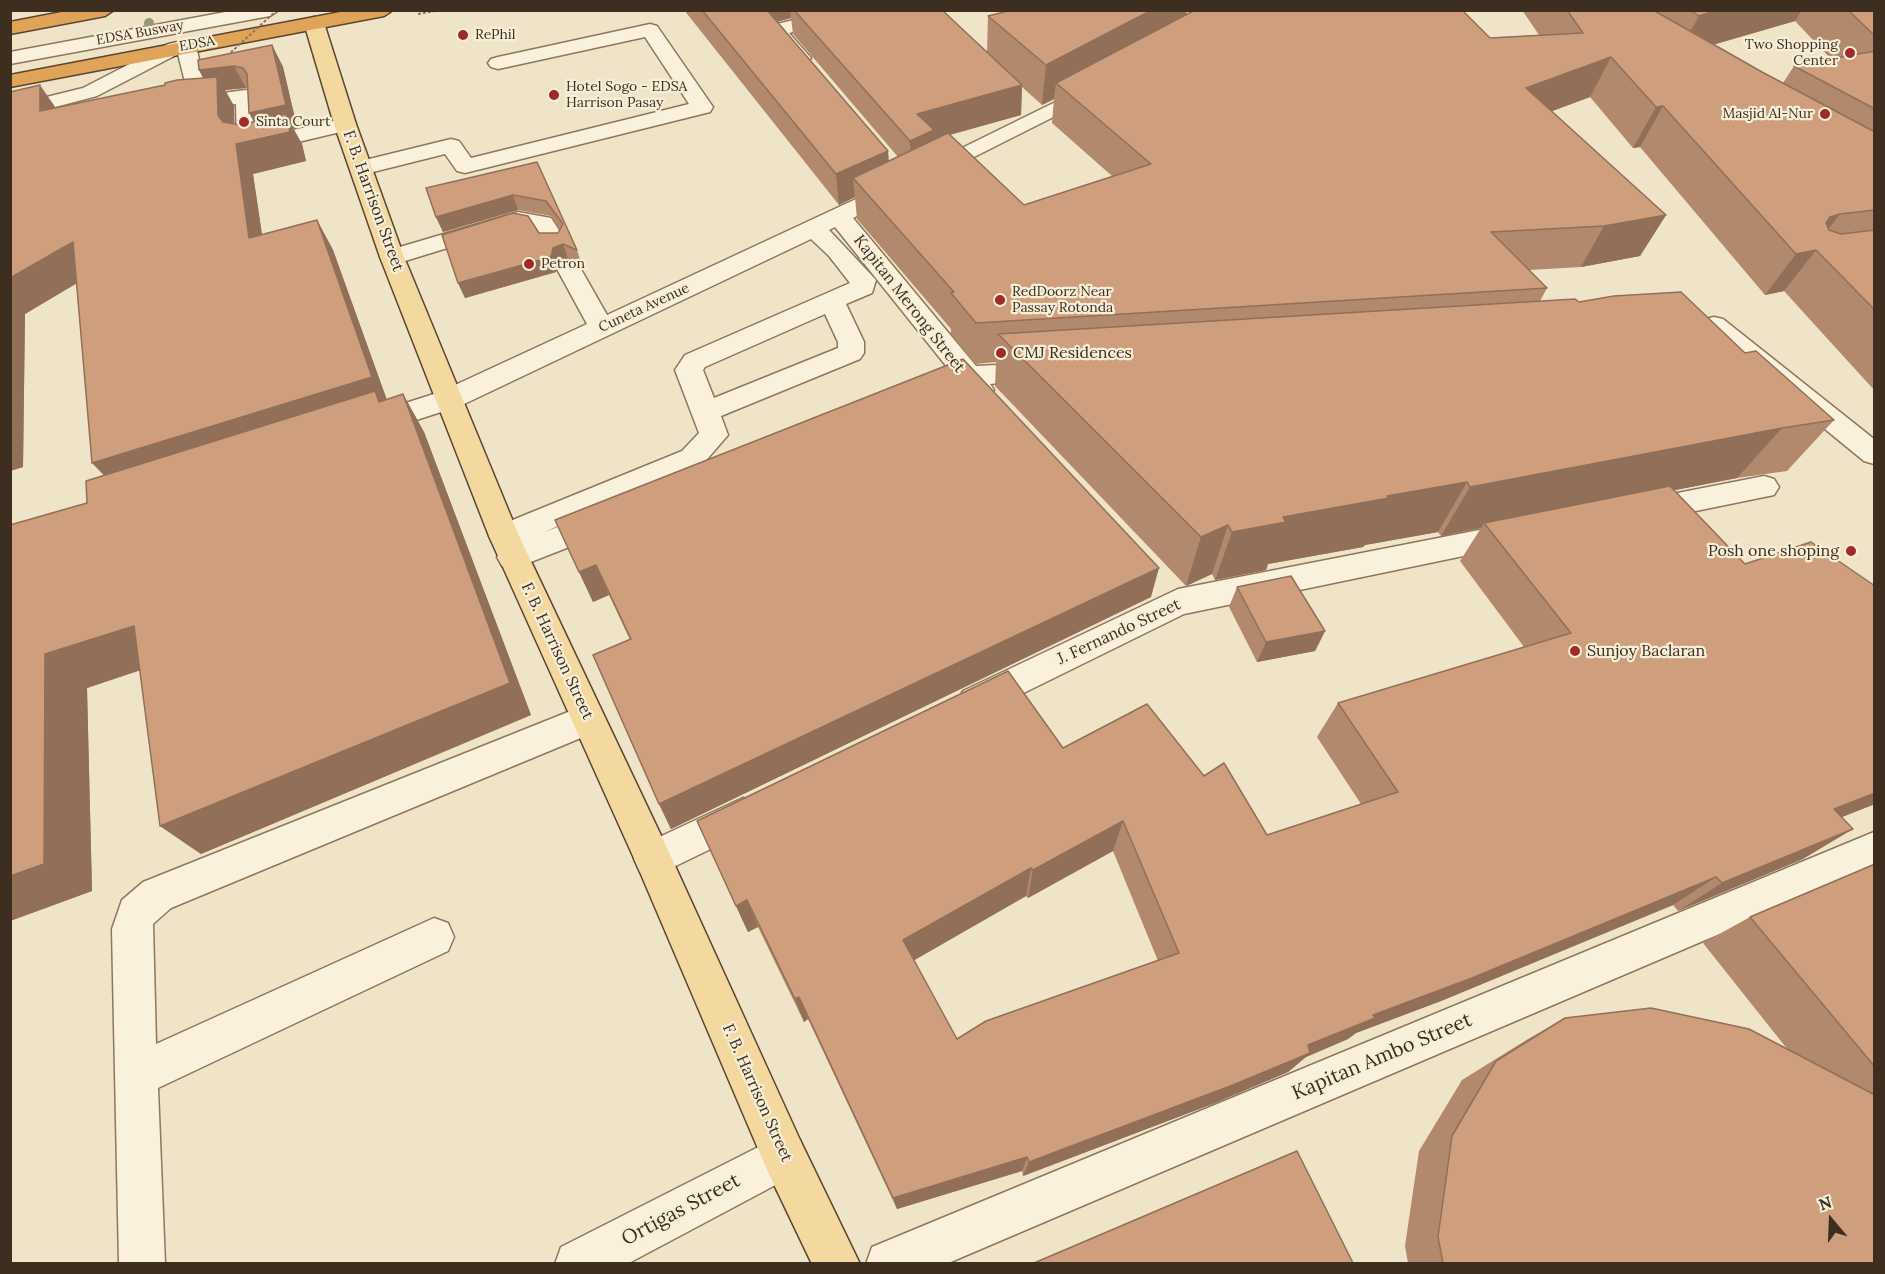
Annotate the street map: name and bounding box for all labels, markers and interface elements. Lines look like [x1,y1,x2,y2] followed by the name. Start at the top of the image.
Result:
[95,17,185,49] street label: EDSA Busway
[475,27,516,43] place label: RePhil
[456,28,470,42] marker: RePhil
[178,33,216,55] street label: EDSA
[1745,37,1838,70] place label: Two Shopping Center
[1843,46,1857,60] marker: Two Shopping Center
[566,79,687,112] place label: Hotel Sogo - EDSA Harrison Pasay
[547,88,561,102] marker: Hotel Sogo - EDSA Harrison Pasay
[1723,106,1813,122] place label: Masjid Al-Nur
[1818,107,1832,121] marker: Masjid Al-Nur
[256,114,330,130] place label: Sinta Court
[237,115,251,129] marker: Sinta Court
[338,128,408,274] street label: F. B. Harrison Street
[849,231,969,377] street label: Kapitan Merong Street
[541,256,585,272] place label: Petron
[522,257,536,271] marker: Petron
[596,280,692,336] street label: Cuneta Avenue
[1012,284,1113,316] place label: RedDoorz Near Passay Rotonda
[993,293,1007,307] marker: RedDoorz Near Passay Rotonda
[1013,343,1132,363] place label: CMJ Residences
[994,346,1008,360] marker: CMJ Residences
[1708,541,1839,561] place label: Posh one shoping
[1844,544,1858,558] marker: Posh one shoping
[517,579,597,723] street label: F. B. Harrison Street
[1054,595,1184,669] street label: J. Fernando Street
[1587,641,1705,661] place label: Sunjoy Baclaran
[1568,644,1582,658] marker: Sunjoy Baclaran
[1288,1008,1476,1106] street label: Kapitan Ambo Street
[718,1021,796,1165] street label: F. B. Harrison Street
[618,1169,744,1251] street label: Ortigas Street
[1801,1190,1861,1250] north arrow
[1816,1192,1834,1214] text: N

